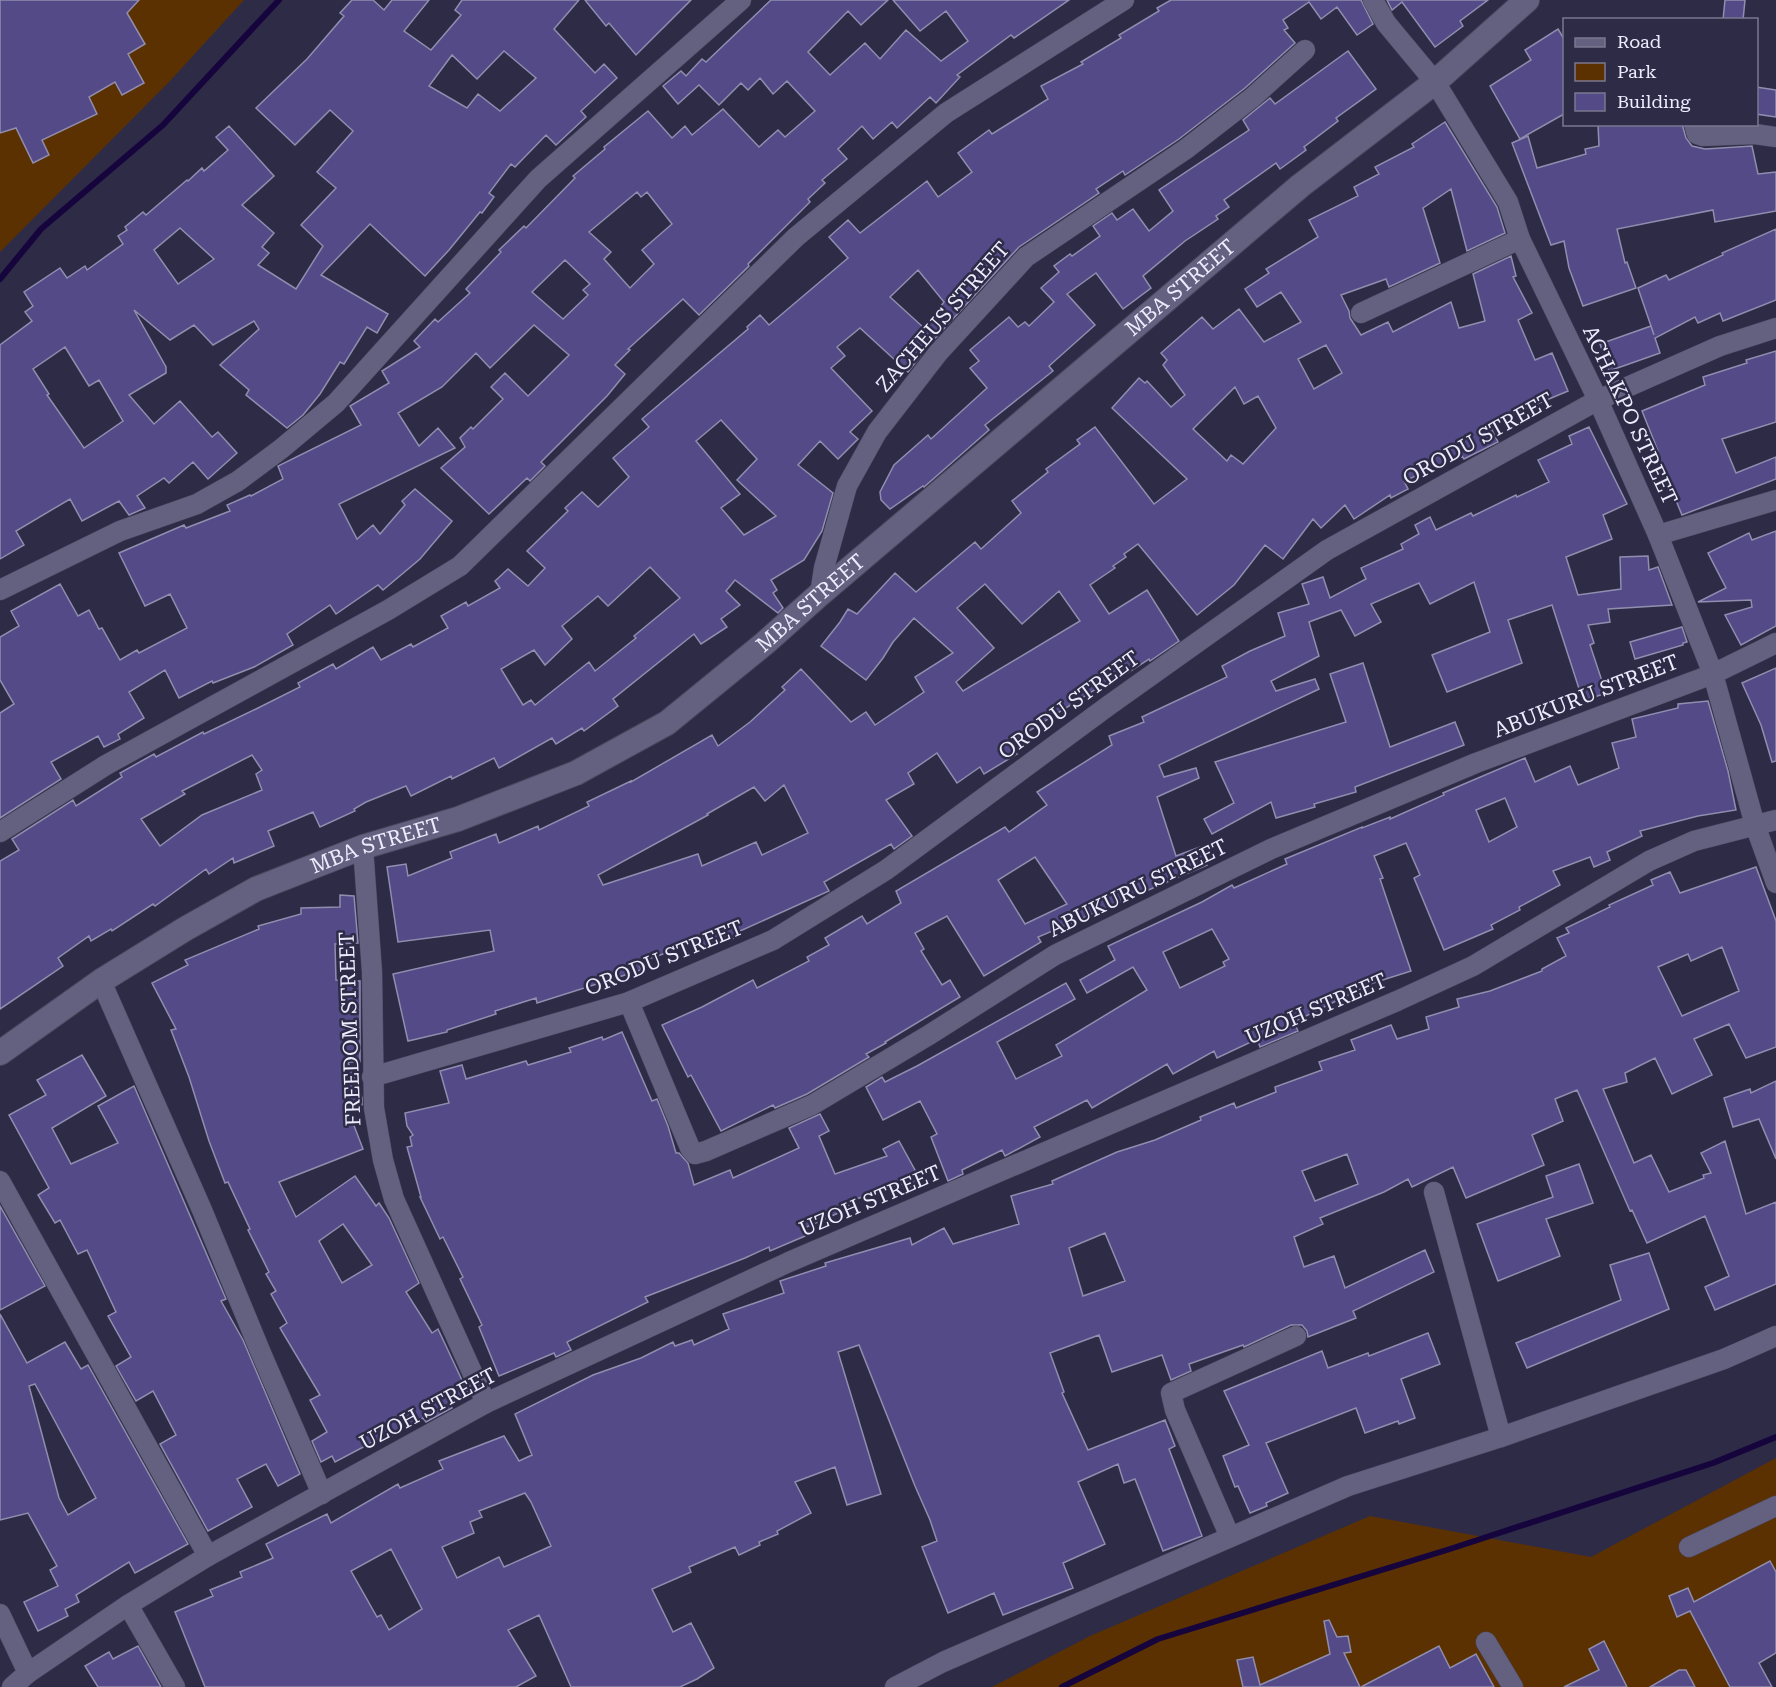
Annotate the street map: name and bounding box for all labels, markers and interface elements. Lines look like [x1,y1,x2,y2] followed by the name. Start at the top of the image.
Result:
[1563,18,1758,126] legend
[1617,31,1662,52] text: Road
[1617,61,1657,82] text: Park
[1617,91,1691,112] text: Building
[1121,234,1240,341] street label: MBA STREET
[871,237,1015,397] street label: ZACHEUS STREET
[1578,322,1682,508] street label: ACHAKPO STREET
[1399,388,1557,490] street label: ORODU STREET
[751,549,870,657] street label: MBA STREET
[994,646,1144,764] street label: ORODU STREET
[1490,650,1682,742] street label: ABUKURU STREET
[307,813,444,878] street label: MBA STREET
[1045,834,1231,942] street label: ABUKURU STREET
[581,915,747,1001] street label: ORODU STREET
[335,931,365,1127] street label: FREEDOM STREET
[1242,968,1390,1050] street label: UZOH STREET
[796,1160,944,1242] street label: UZOH STREET
[356,1363,500,1455] street label: UZOH STREET

